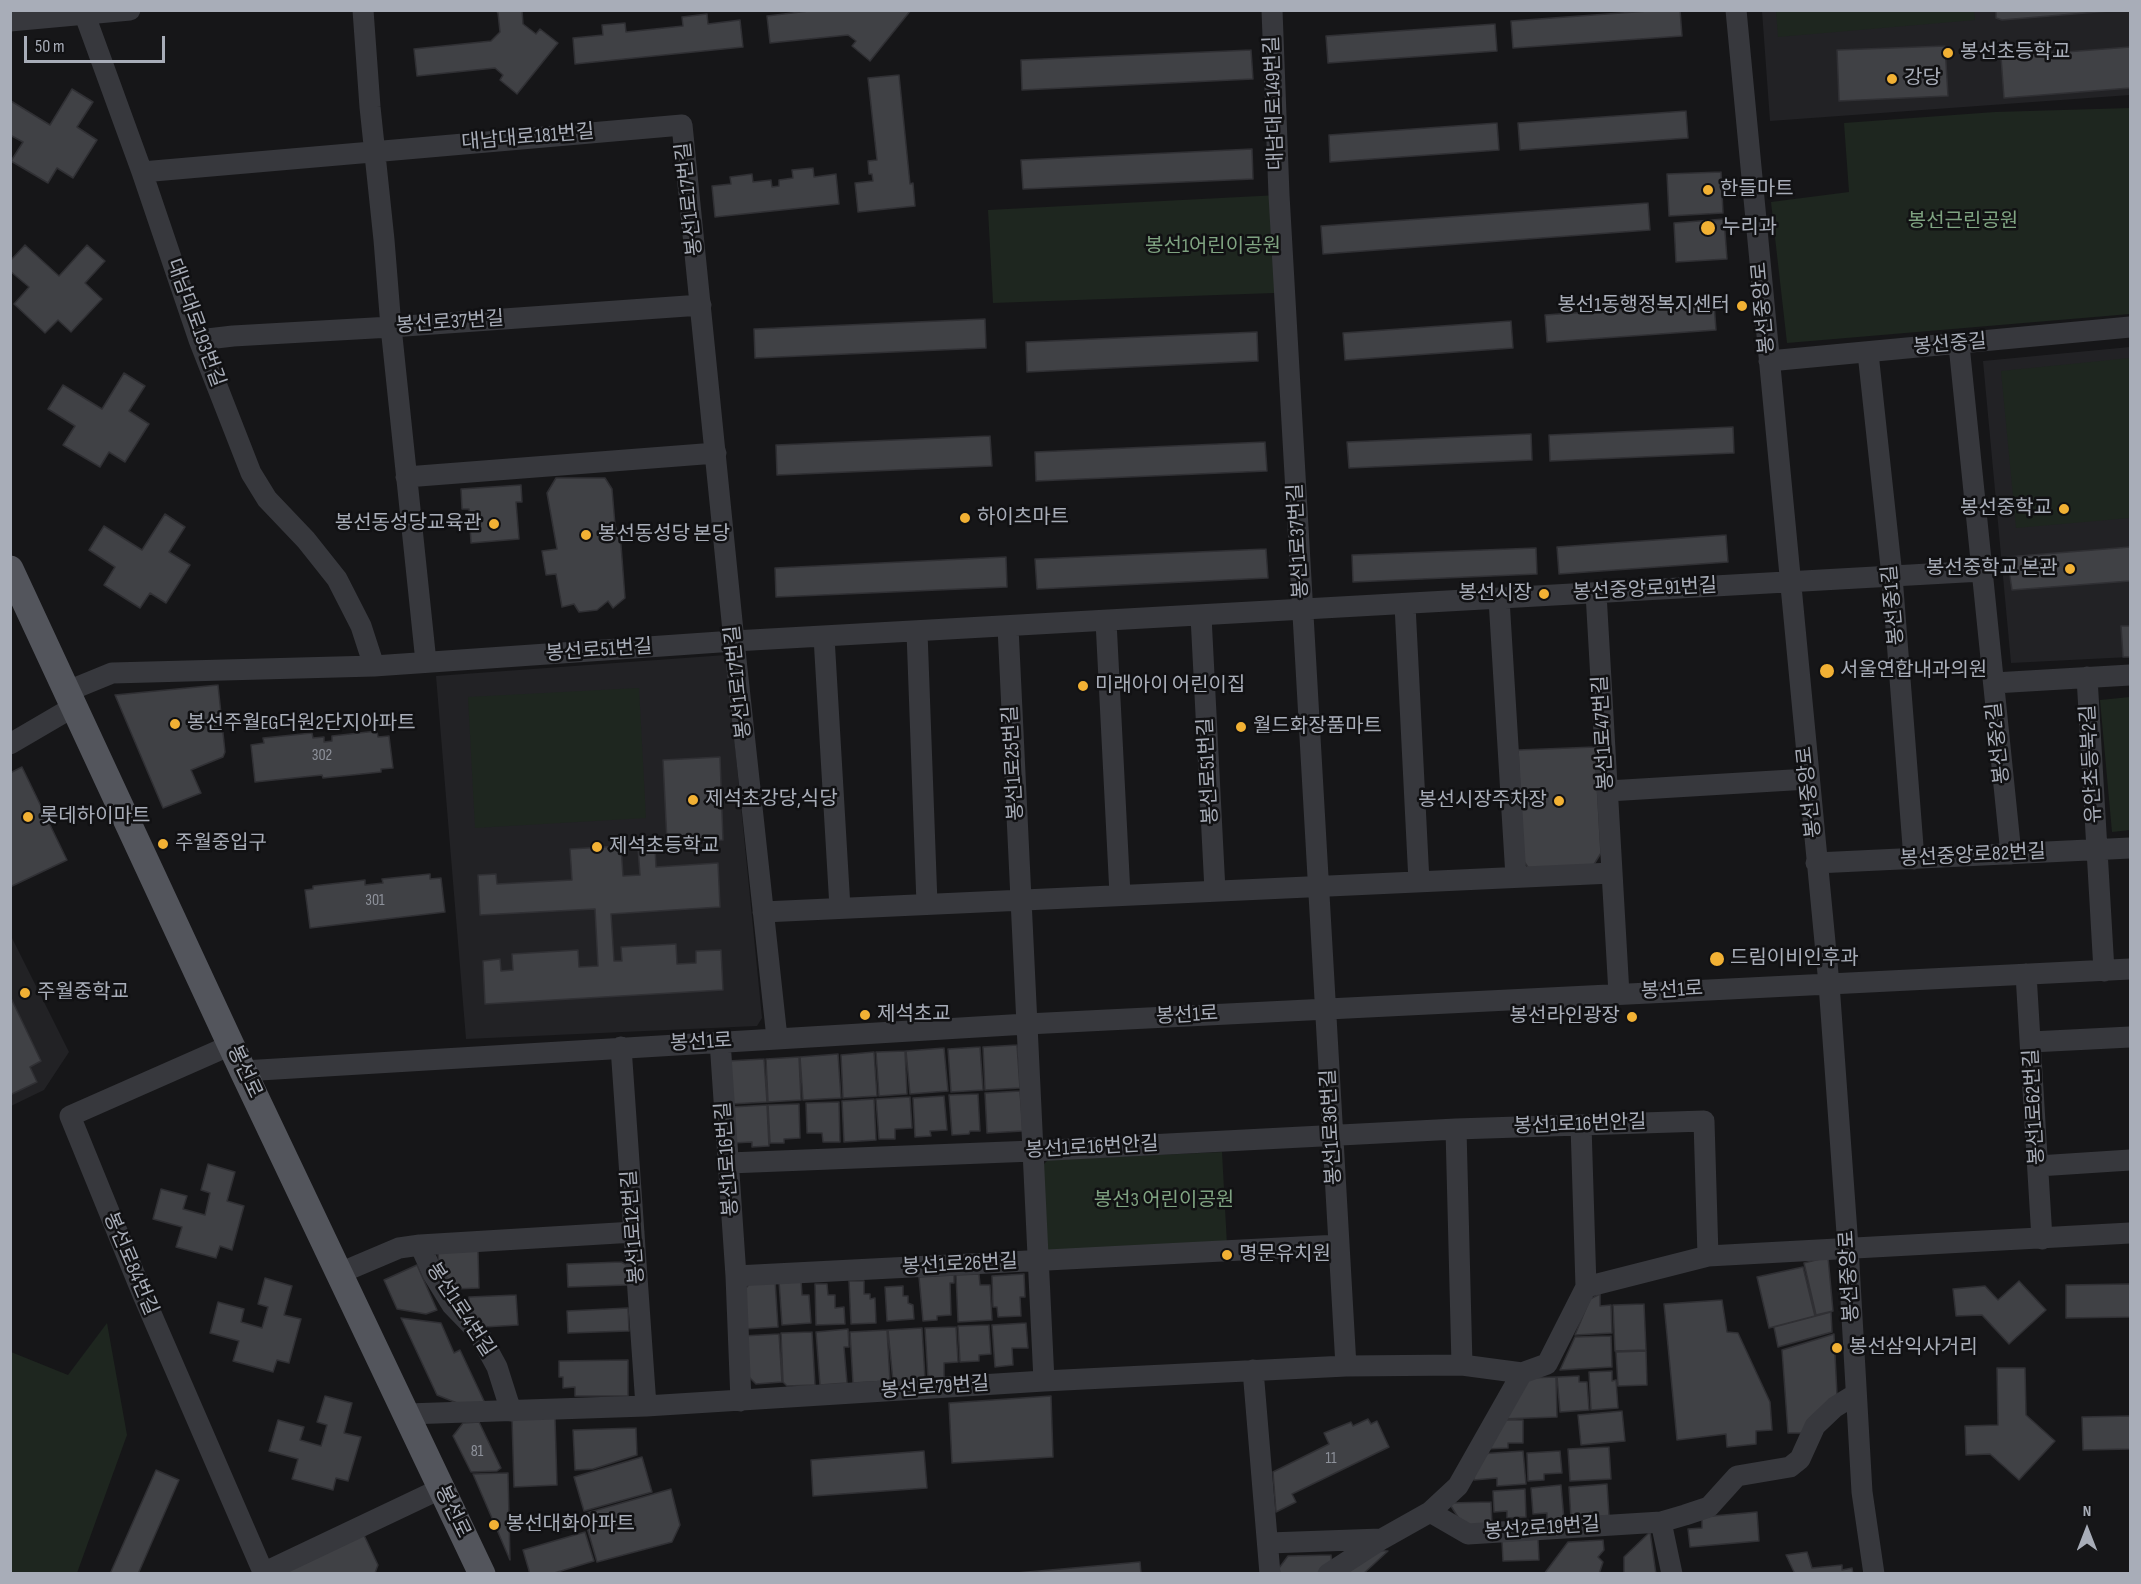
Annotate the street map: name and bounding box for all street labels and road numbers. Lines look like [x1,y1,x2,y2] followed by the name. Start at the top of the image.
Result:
[1261,35,1289,171] street label: 대남대로149번길
[461,120,595,156] street label: 대남대로181번길
[672,141,708,257] street label: 봉선1로17번길
[161,256,229,390] street label: 대남대로193번길
[1748,261,1780,355] street label: 봉선중앙로
[395,307,505,339] street label: 봉선로37번길
[1912,330,1988,360] street label: 봉선중길
[1284,483,1314,599] street label: 봉선1로37번길
[1879,564,1909,646] street label: 봉선중1길
[1572,574,1718,606] street label: 봉선중앙로91번길
[721,624,757,740] street label: 봉선1로17번길
[545,635,653,667] street label: 봉선로51번길
[1589,675,1619,791] street label: 봉선1로47번길
[1983,701,2015,785] street label: 봉선중2길
[2077,704,2107,824] street label: 유안초등북2길
[999,705,1029,821] street label: 봉선1로25번길
[1194,717,1224,825] street label: 봉선로51번길
[1793,745,1827,839] street label: 봉선중앙로
[1899,840,2047,872] street label: 봉선중앙로82번길
[1640,977,1704,1005] street label: 봉선1로
[1155,1002,1219,1030] street label: 봉선1로
[669,1029,733,1057] street label: 봉선1로
[221,1042,267,1102] street label: 봉선로
[2020,1048,2050,1166] street label: 봉선1로62번길
[1317,1068,1347,1186] street label: 봉선1로36번길
[712,1101,744,1217] street label: 봉선1로16번길
[1513,1111,1647,1139] street label: 봉선1로16번안길
[1025,1133,1159,1163] street label: 봉선1로16번안길
[618,1169,650,1285] street label: 봉선1로12번길
[98,1209,162,1319] street label: 봉선로84번길
[1836,1229,1864,1323] street label: 봉선중앙로
[901,1250,1019,1280] street label: 봉선1로26번길
[421,1258,499,1362] street label: 봉선1로4번길
[880,1372,990,1404] street label: 봉선로79번길
[429,1482,475,1542] street label: 봉선로
[1483,1513,1601,1545] street label: 봉선2로19번길

